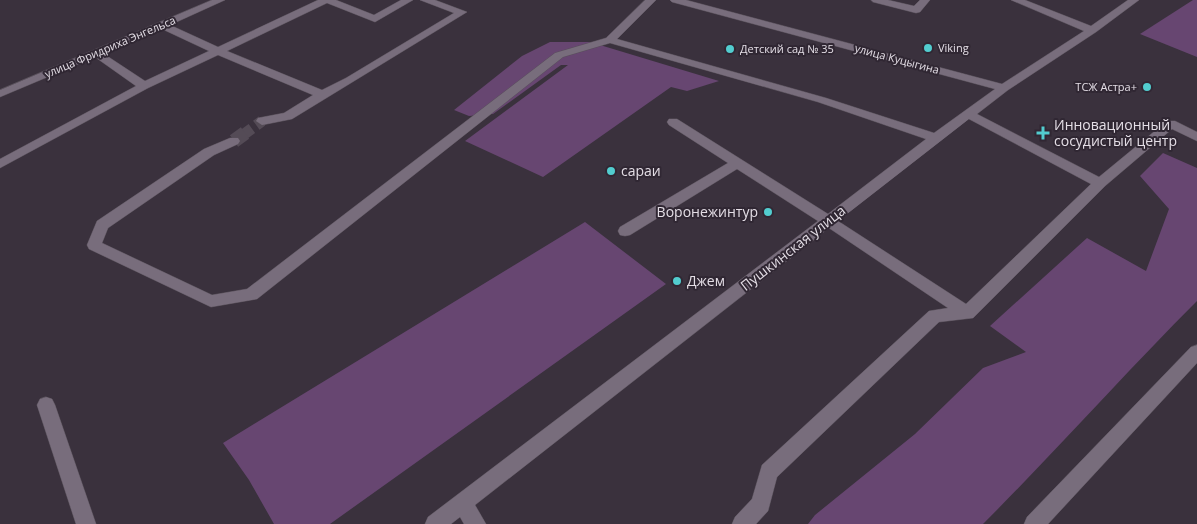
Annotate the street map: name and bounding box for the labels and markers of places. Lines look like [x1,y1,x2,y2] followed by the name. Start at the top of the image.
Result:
[938,40,969,55] place label: Viking
[740,41,834,56] place label: Детский сад № 35
[922,42,934,54] marker: Viking
[724,43,736,55] marker: Детский сад № 35
[1075,79,1137,94] place label: ТСЖ Астра+
[1141,81,1153,93] marker: ТСЖ Астра+
[1054,115,1177,150] place label: Инновационный сосудистый центр
[1036,126,1050,140] marker: Инновационный сосудистый центр
[621,161,661,180] place label: сараи
[605,165,617,177] marker: сараи
[657,202,758,221] place label: Воронежинтур
[762,206,774,218] marker: Воронежинтур
[687,271,725,290] place label: Джем
[671,275,683,287] marker: Джем

